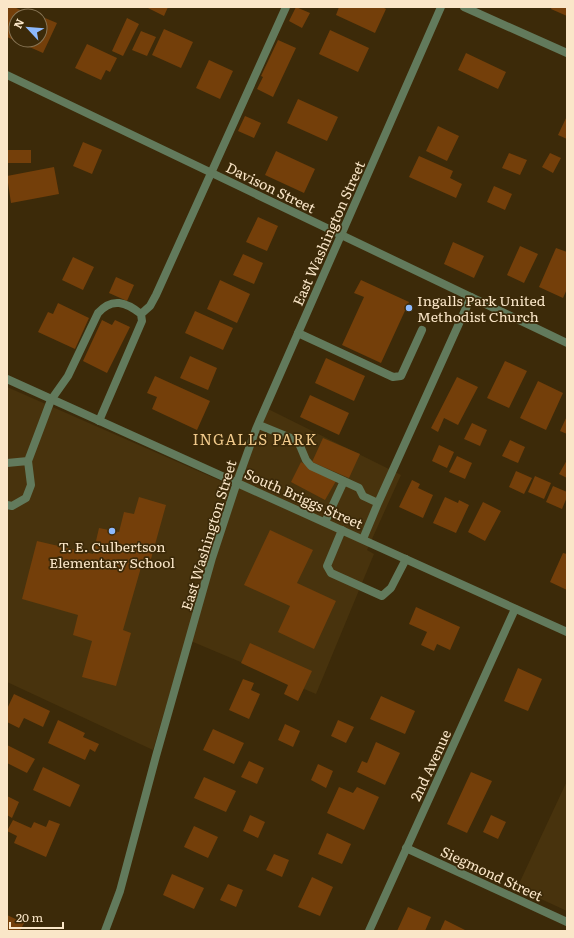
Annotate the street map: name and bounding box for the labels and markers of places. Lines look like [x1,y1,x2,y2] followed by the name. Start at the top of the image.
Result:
[417,290,546,326] place label: Ingalls Park United Methodist Church
[404,303,414,313] marker: Ingalls Park United Methodist Church
[107,526,117,536] marker: T. E. Culbertson Elementary School
[49,536,175,572] place label: T. E. Culbertson Elementary School

